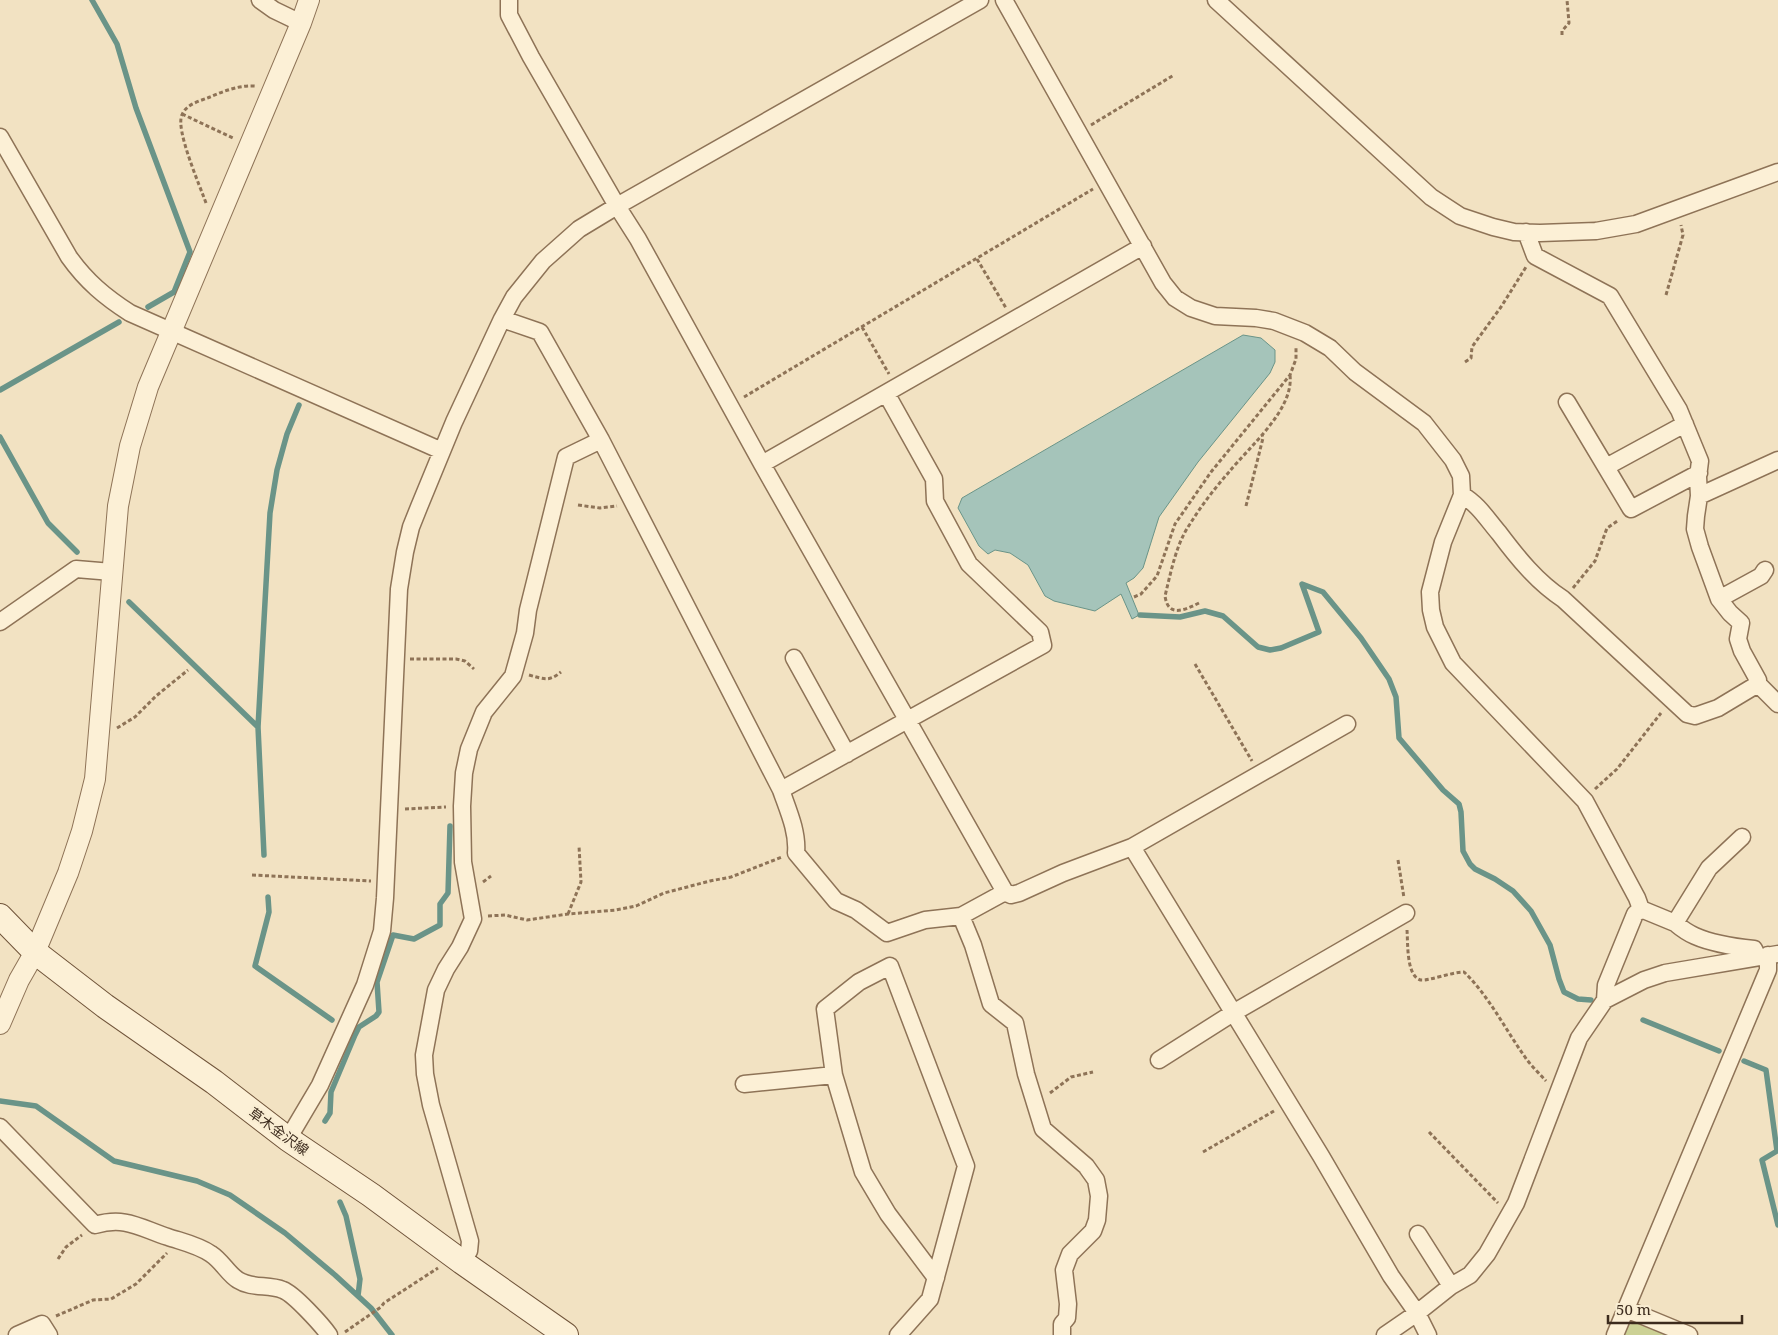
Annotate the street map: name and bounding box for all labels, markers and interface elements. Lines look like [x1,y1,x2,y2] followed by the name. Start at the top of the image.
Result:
[245,1103,313,1159] street label: 草木金沢線
[1608,1292,1742,1324] scale bar
[1616,1299,1651,1319] text: 50 m

